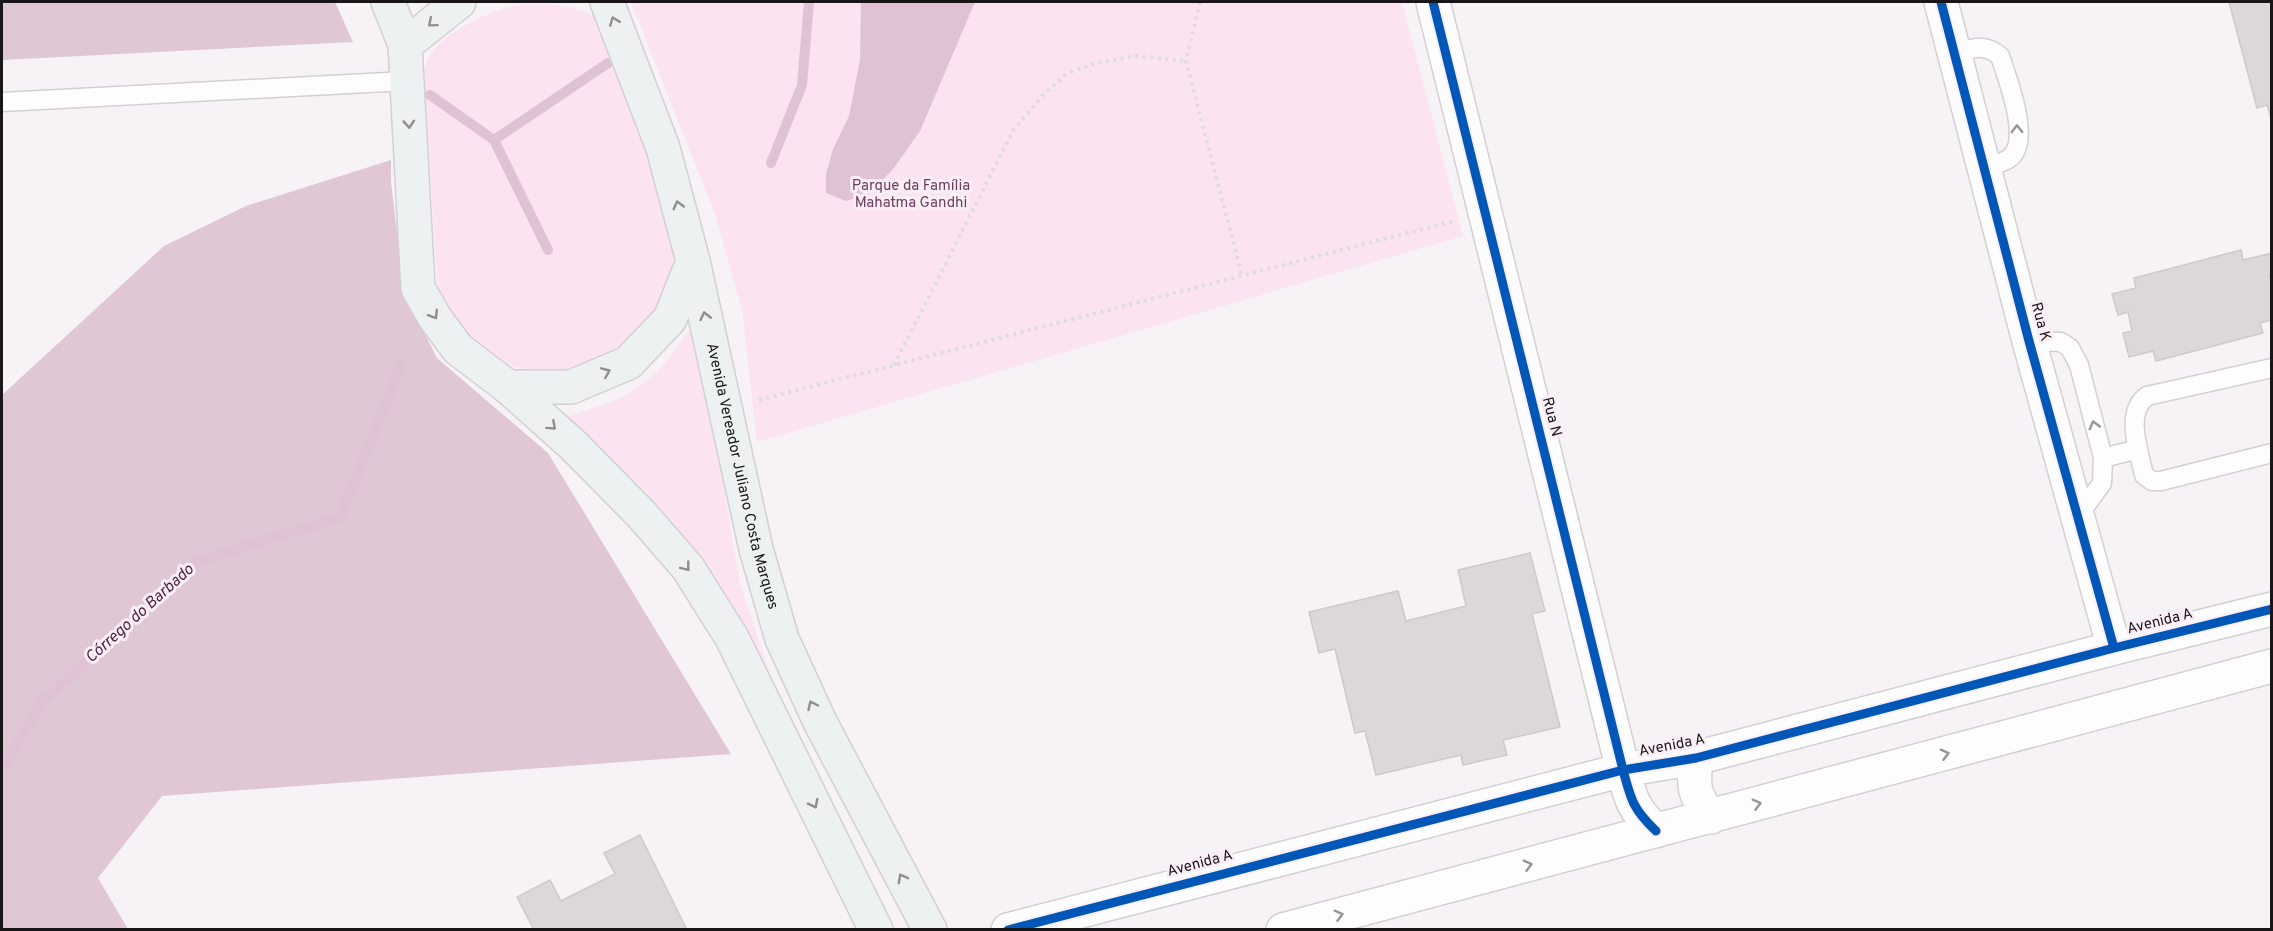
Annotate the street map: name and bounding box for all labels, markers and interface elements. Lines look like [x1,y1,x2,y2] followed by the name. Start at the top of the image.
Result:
[428,15,439,26] one-way arrow
[609,16,621,27] one-way arrow
[403,120,416,129] one-way arrow
[2011,124,2024,133] one-way arrow
[852,177,970,213] park label: Parque da Família Mahatma Gandhi
[673,200,686,210] one-way arrow
[2026,300,2054,344] street label: Rua K
[426,309,438,319] one-way arrow
[699,311,712,321] one-way arrow
[702,341,782,612] street label: Avenida Vereador Juliano Costa Marques
[600,367,611,379] one-way arrow
[1537,395,1565,439] street label: Rua N
[545,419,556,430] one-way arrow
[2089,420,2102,430] one-way arrow
[82,560,199,668] water label: Córrego do Barbado
[679,560,690,571] one-way arrow
[2125,605,2195,639] street label: Avenida A
[808,700,820,711] one-way arrow
[1637,730,1707,762] street label: Avenida A
[1940,748,1950,761] one-way arrow
[806,798,818,809] one-way arrow
[1752,799,1762,812] one-way arrow
[1165,846,1235,882] street label: Avenida A
[1522,859,1532,872] one-way arrow
[898,874,909,884] one-way arrow
[1334,909,1344,922] one-way arrow

